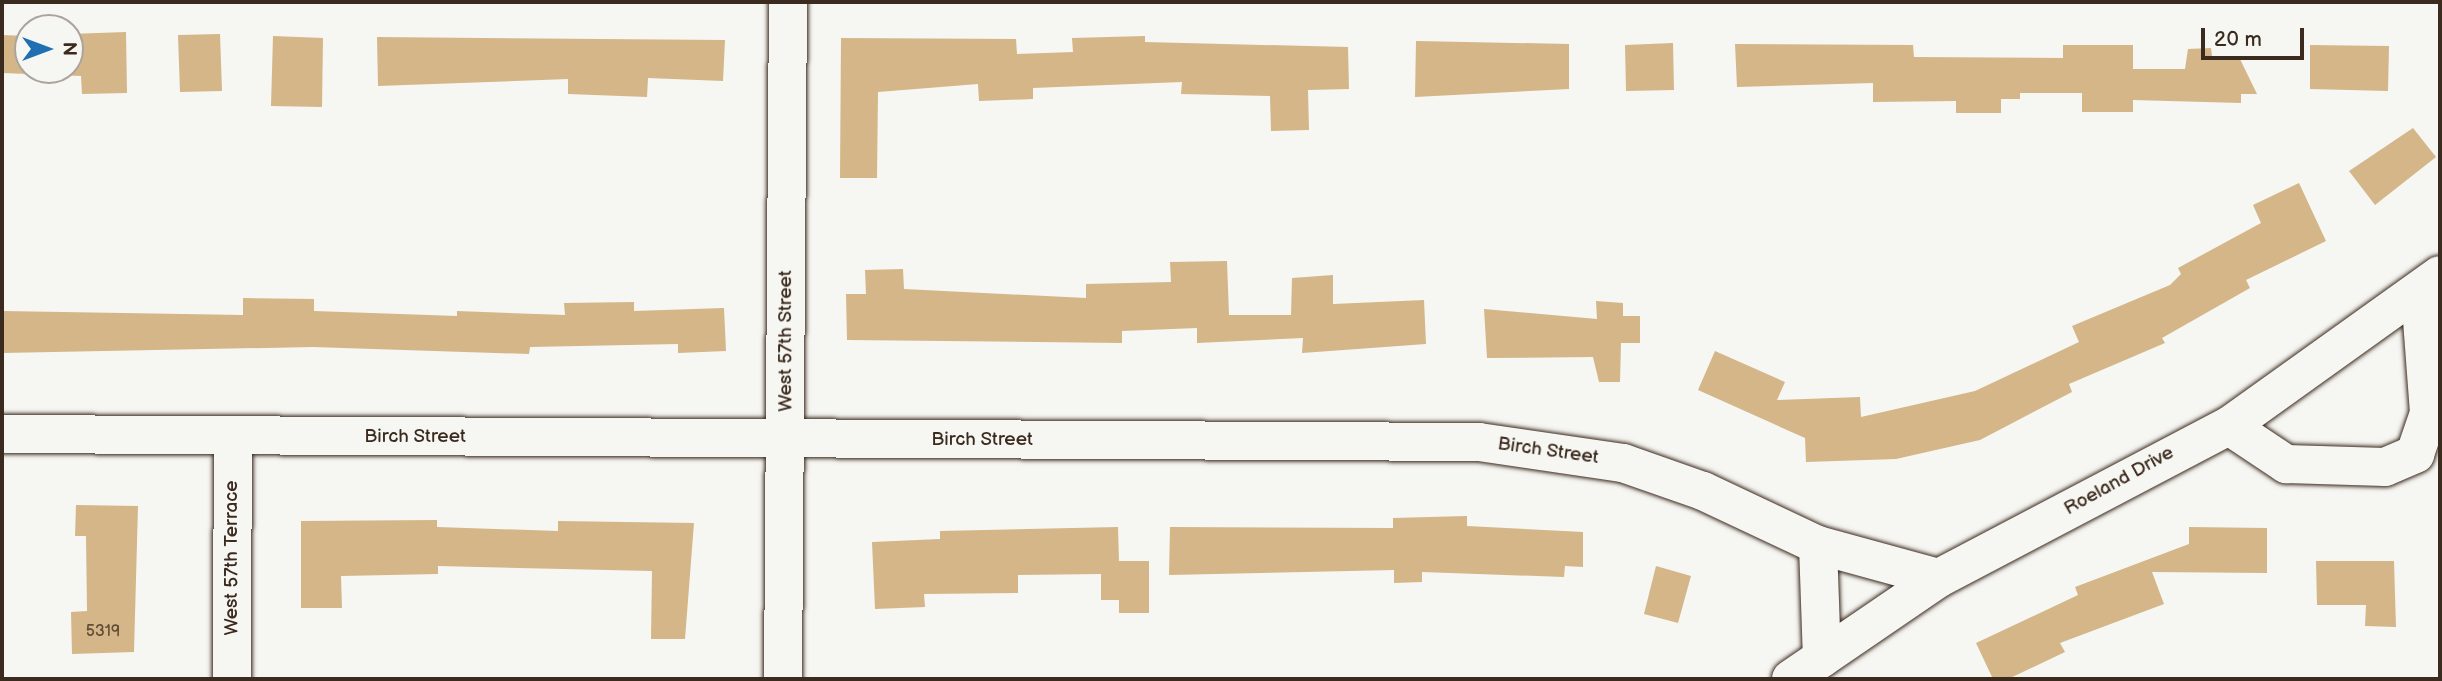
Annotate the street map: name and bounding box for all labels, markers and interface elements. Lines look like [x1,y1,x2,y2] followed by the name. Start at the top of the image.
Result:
[14,14,84,84] north arrow
[2204,14,2307,58] scale bar
[2214,27,2262,52] text: 20 m
[57,42,80,56] text: N
[775,270,797,412] street label: West 57th Street
[364,426,466,448] street label: Birch Street
[931,429,1033,451] street label: Birch Street
[1496,433,1600,469] street label: Birch Street
[2060,441,2178,521] street label: Roeland Drive
[221,480,243,636] street label: West 57th Terrace
[86,622,120,642] house number: 5319

